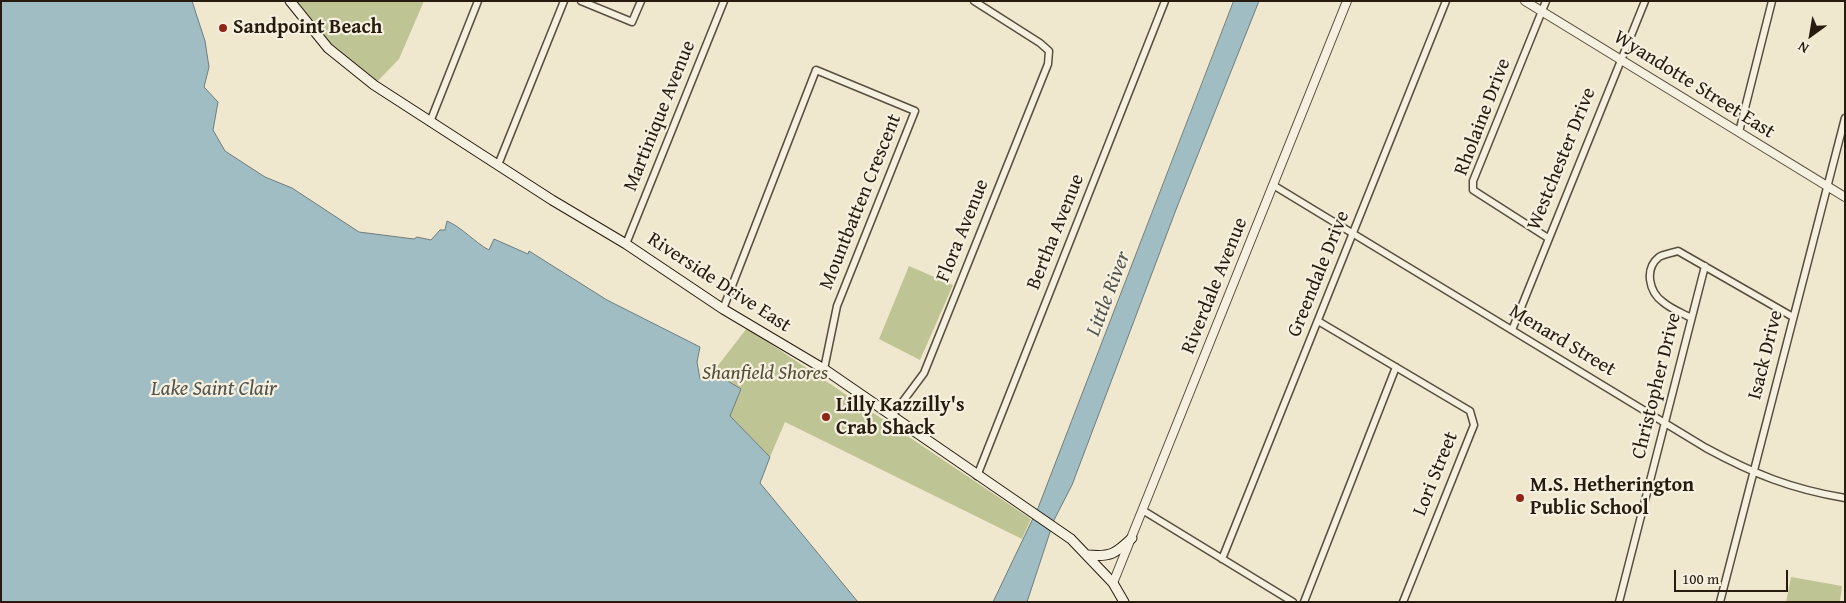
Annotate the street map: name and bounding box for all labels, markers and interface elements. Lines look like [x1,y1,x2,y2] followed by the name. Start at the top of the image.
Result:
[1786,10,1836,60] north arrow
[233,16,382,40] place label: Sandpoint Beach
[217,22,229,34] marker: Sandpoint Beach
[1609,26,1779,144] street label: Wyandotte Street East
[619,37,701,195] street label: Martinique Avenue
[1794,37,1812,59] text: N
[1450,55,1516,179] street label: Rholaine Drive
[1522,84,1602,234] street label: Westchester Drive
[815,111,907,293] street label: Mountbatten Crescent
[1022,171,1090,293] street label: Bertha Avenue
[931,176,995,286] street label: Flora Avenue
[1283,207,1355,341] street label: Greendale Drive
[1177,214,1253,358] street label: Riverdale Avenue
[643,228,795,338] street label: Riverside Drive East
[1081,248,1137,340] water label: Little River
[1504,300,1620,382] street label: Menard Street
[1743,308,1789,402] street label: Isack Drive
[1627,310,1687,462] street label: Christopher Drive
[702,362,828,386] park label: Shanfield Shores
[151,377,277,403] water label: Lake Saint Clair
[836,394,965,441] place label: Lilly Kazzilly's Crab Shack
[820,411,832,423] marker: Lilly Kazzilly's Crab Shack
[1408,428,1464,520] street label: Lori Street
[1530,474,1694,521] place label: M.S. Hetherington Public School
[1514,492,1526,504] marker: M.S. Hetherington Public School
[1676,560,1790,592] scale bar
[1682,568,1719,589] text: 100 m

